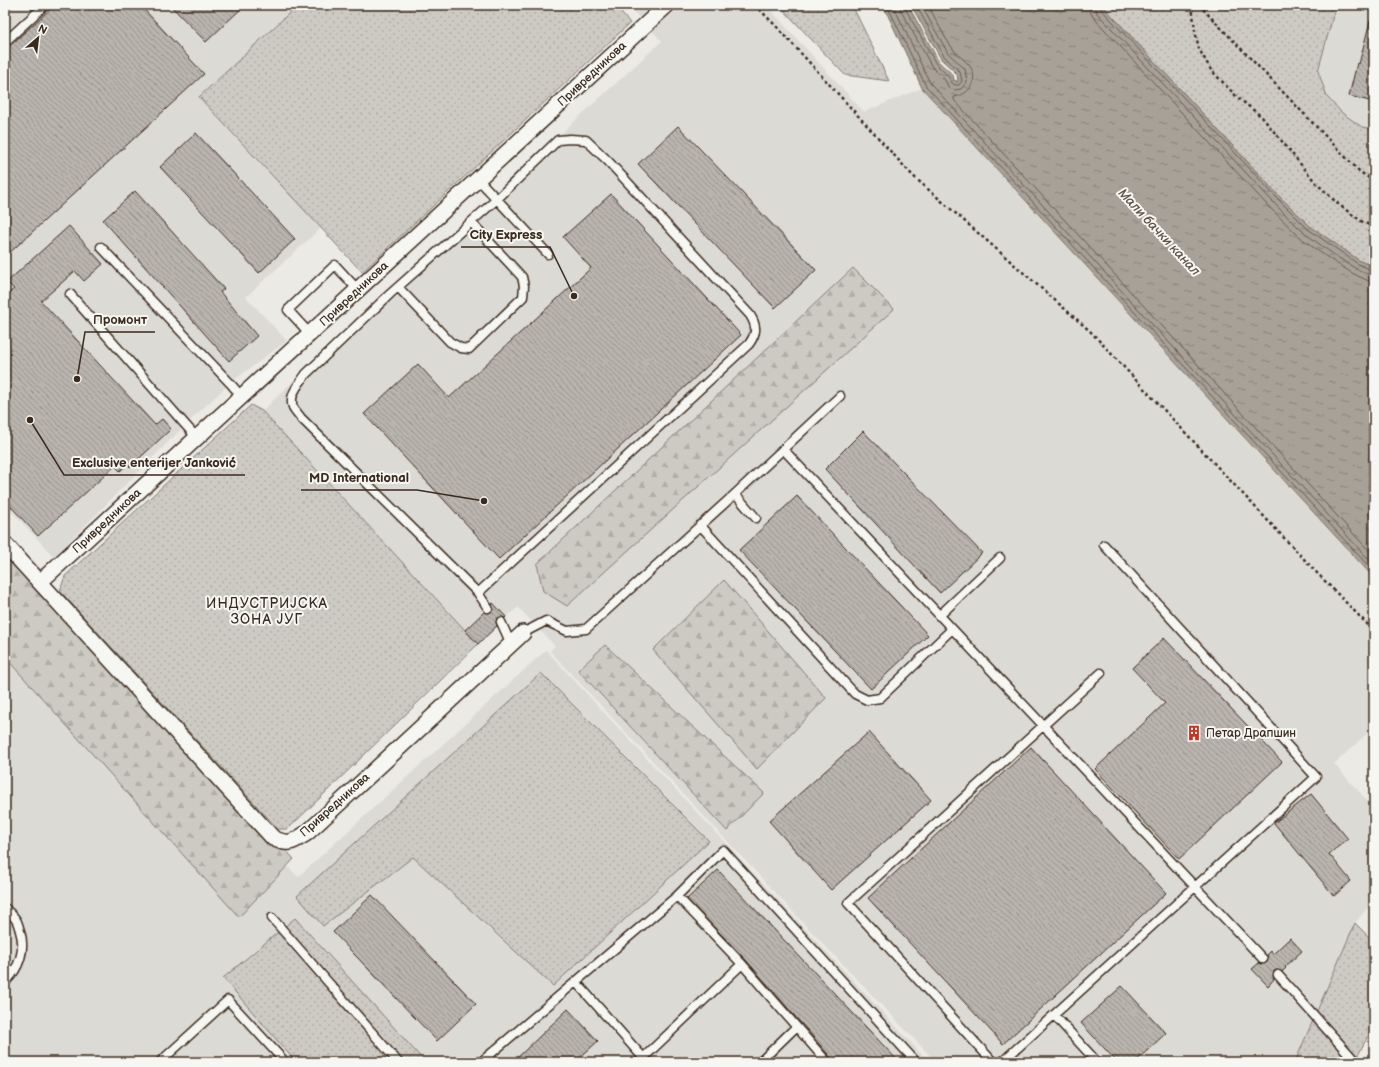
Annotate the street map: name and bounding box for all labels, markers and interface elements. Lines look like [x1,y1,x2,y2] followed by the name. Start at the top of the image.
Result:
[18,18,58,58] north arrow
[36,22,49,37] text: N
[554,38,630,110] street label: Привредникова
[1115,185,1204,279] water label: Мали бачки канал
[461,222,550,247] callout: City Express
[470,227,542,243] text: City Express
[316,258,392,330] street label: Привредникова
[85,307,155,332] callout: Промонт
[93,312,148,328] text: Промонт
[64,450,245,475] callout: Exclusive enterijer Janković
[72,455,236,471] text: Exclusive enterijer Janković
[301,465,417,490] callout: MD International
[309,470,409,486] text: MD International
[69,485,145,557] street label: Привредникова
[206,595,328,628] district label: ИНДУСТРИЈСКА ЗОНА ЈУГ
[1185,724,1203,742] building icon: Петар Драпшин
[1206,726,1296,741] place label: Петар Драпшин
[297,770,373,840] street label: Привредникова

